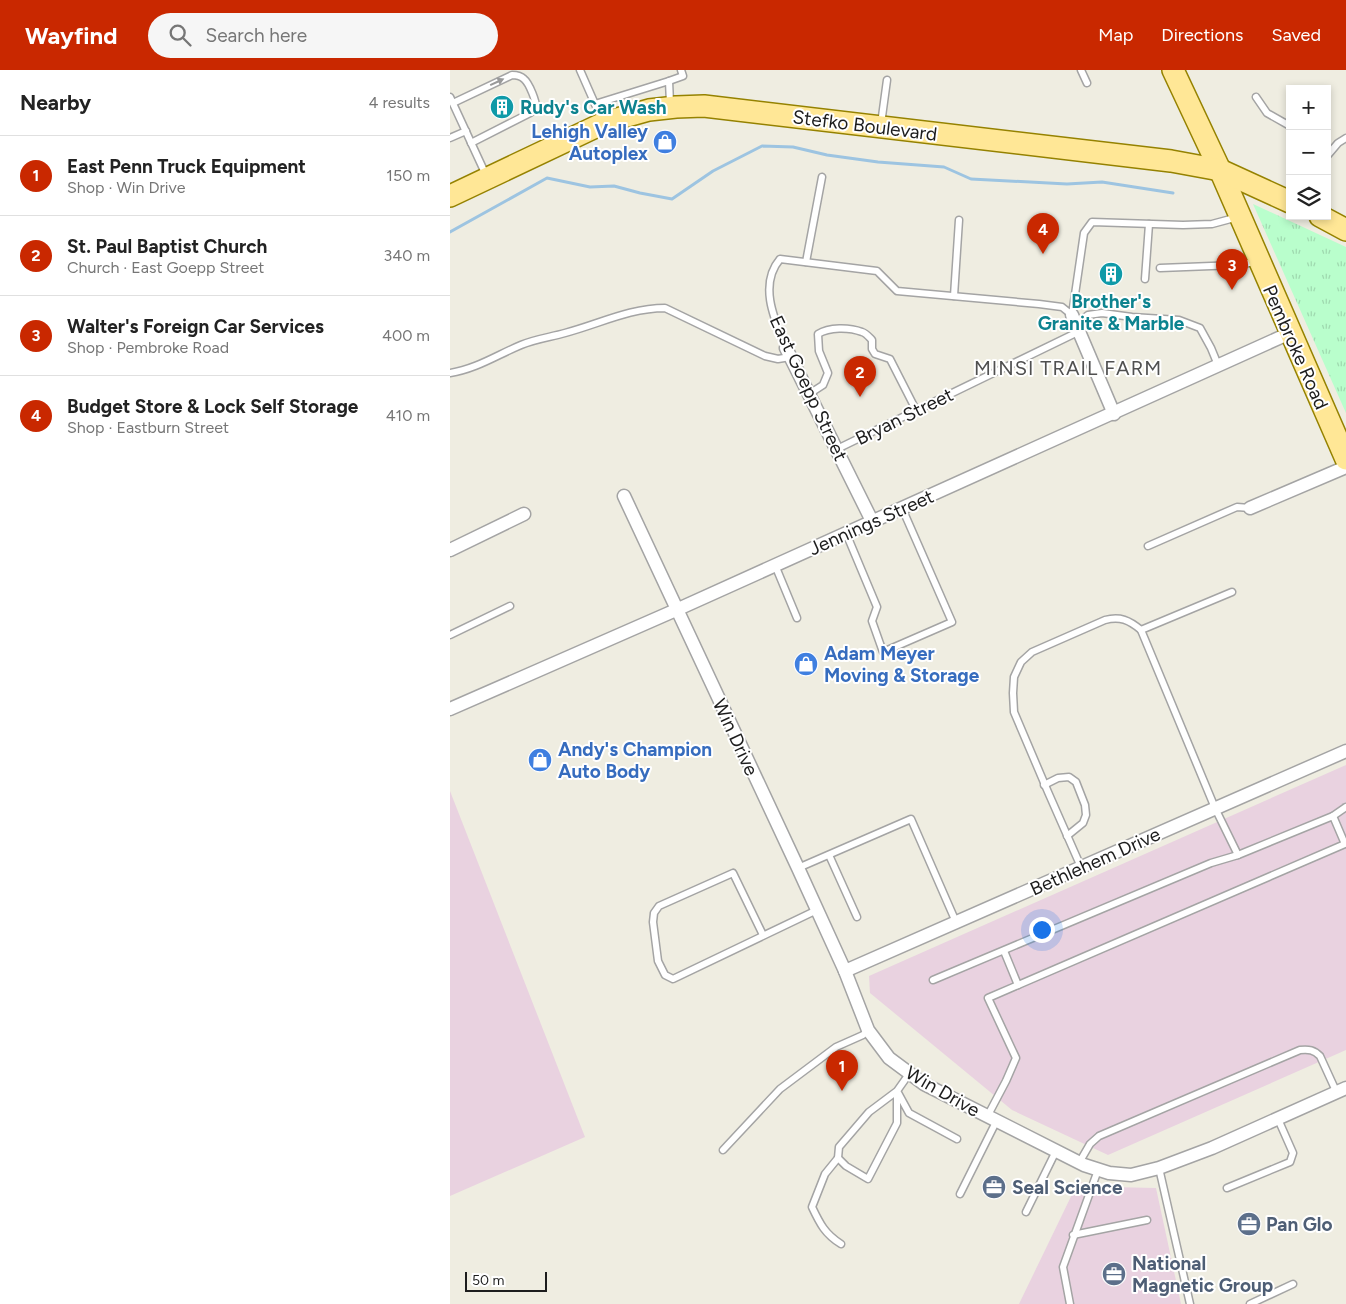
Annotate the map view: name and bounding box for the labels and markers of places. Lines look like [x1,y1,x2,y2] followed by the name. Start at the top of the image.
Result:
[489,94,515,120] building icon: Rudy's Car Wash
[520,96,667,119] place label: Rudy's Car Wash
[531,120,648,165] place label: Lehigh Valley Autoplex
[652,129,678,155] shop icon: Lehigh Valley Autoplex
[1027,213,1059,254] pin: 4
[1216,249,1248,290] pin: 3
[1098,261,1124,287] building icon: Brother's Granite & Marble
[1038,290,1185,335] place label: Brother's Granite & Marble
[844,356,876,397] pin: 2
[824,642,980,687] place label: Adam Meyer Moving & Storage
[793,651,819,677] shop icon: Adam Meyer Moving & Storage
[558,738,712,783] place label: Andy's Champion Auto Body
[527,747,553,773] shop icon: Andy's Champion Auto Body
[826,1050,858,1091] pin: 1
[981,1174,1007,1200] office icon: Seal Science
[1012,1176,1123,1199] place label: Seal Science
[1236,1211,1262,1237] office icon: Pan Glo
[1266,1213,1333,1236] place label: Pan Glo
[1132,1252,1273,1297] place label: National Magnetic Group
[1101,1261,1127,1287] office icon: National Magnetic Group

